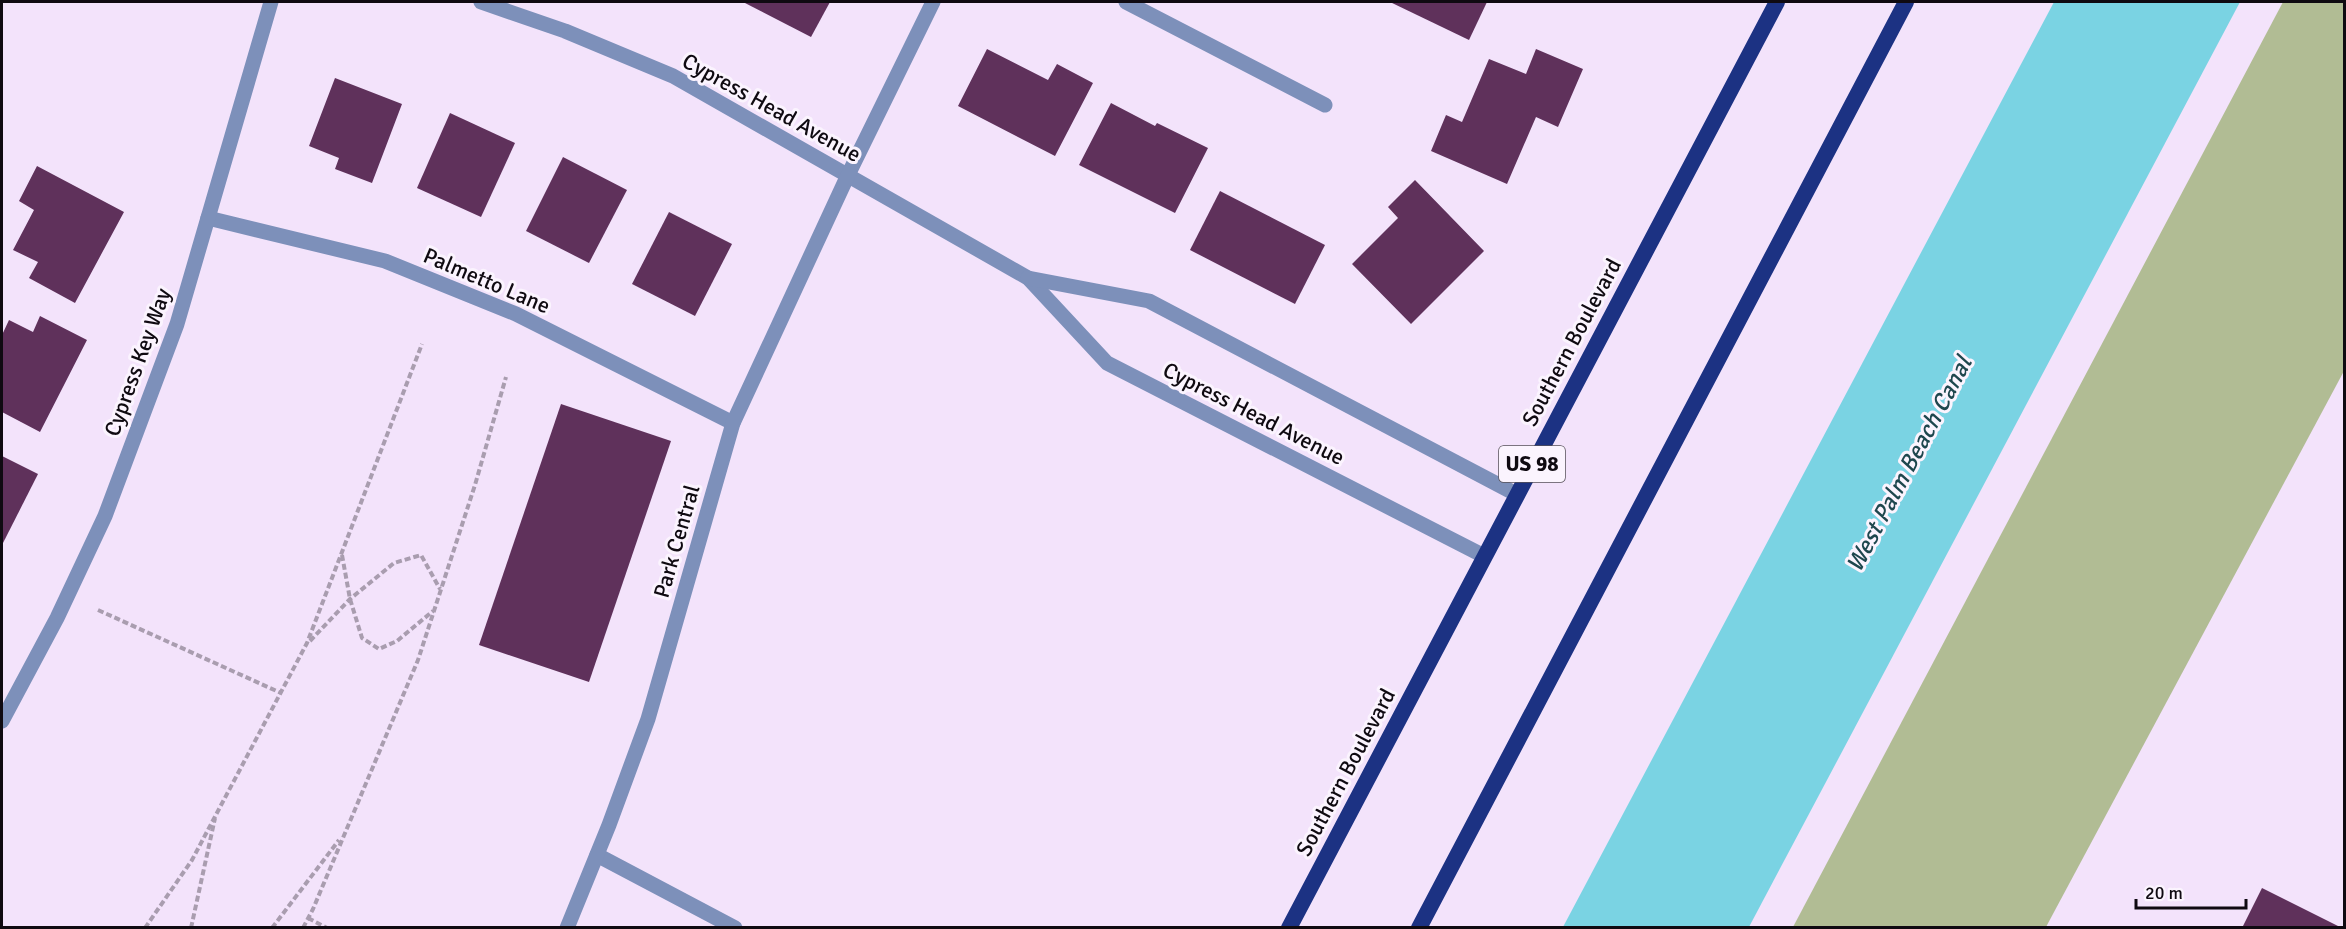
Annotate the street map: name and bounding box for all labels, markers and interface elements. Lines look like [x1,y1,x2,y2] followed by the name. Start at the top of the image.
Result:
[678,47,866,168] street label: Cypress Head Avenue
[419,242,554,319] street label: Palmetto Lane
[1516,254,1627,431] street label: Southern Boulevard
[98,284,177,440] street label: Cypress Key Way
[1840,350,1979,577] water label: West Palm Beach Canal
[1158,356,1349,471] street label: Cypress Head Avenue
[1499,446,1565,482] road number: US 98
[647,481,706,601] street label: Park Central
[1290,684,1401,861] street label: Southern Boulevard
[2136,872,2246,910] scale bar
[2145,882,2183,904] text: 20 m

